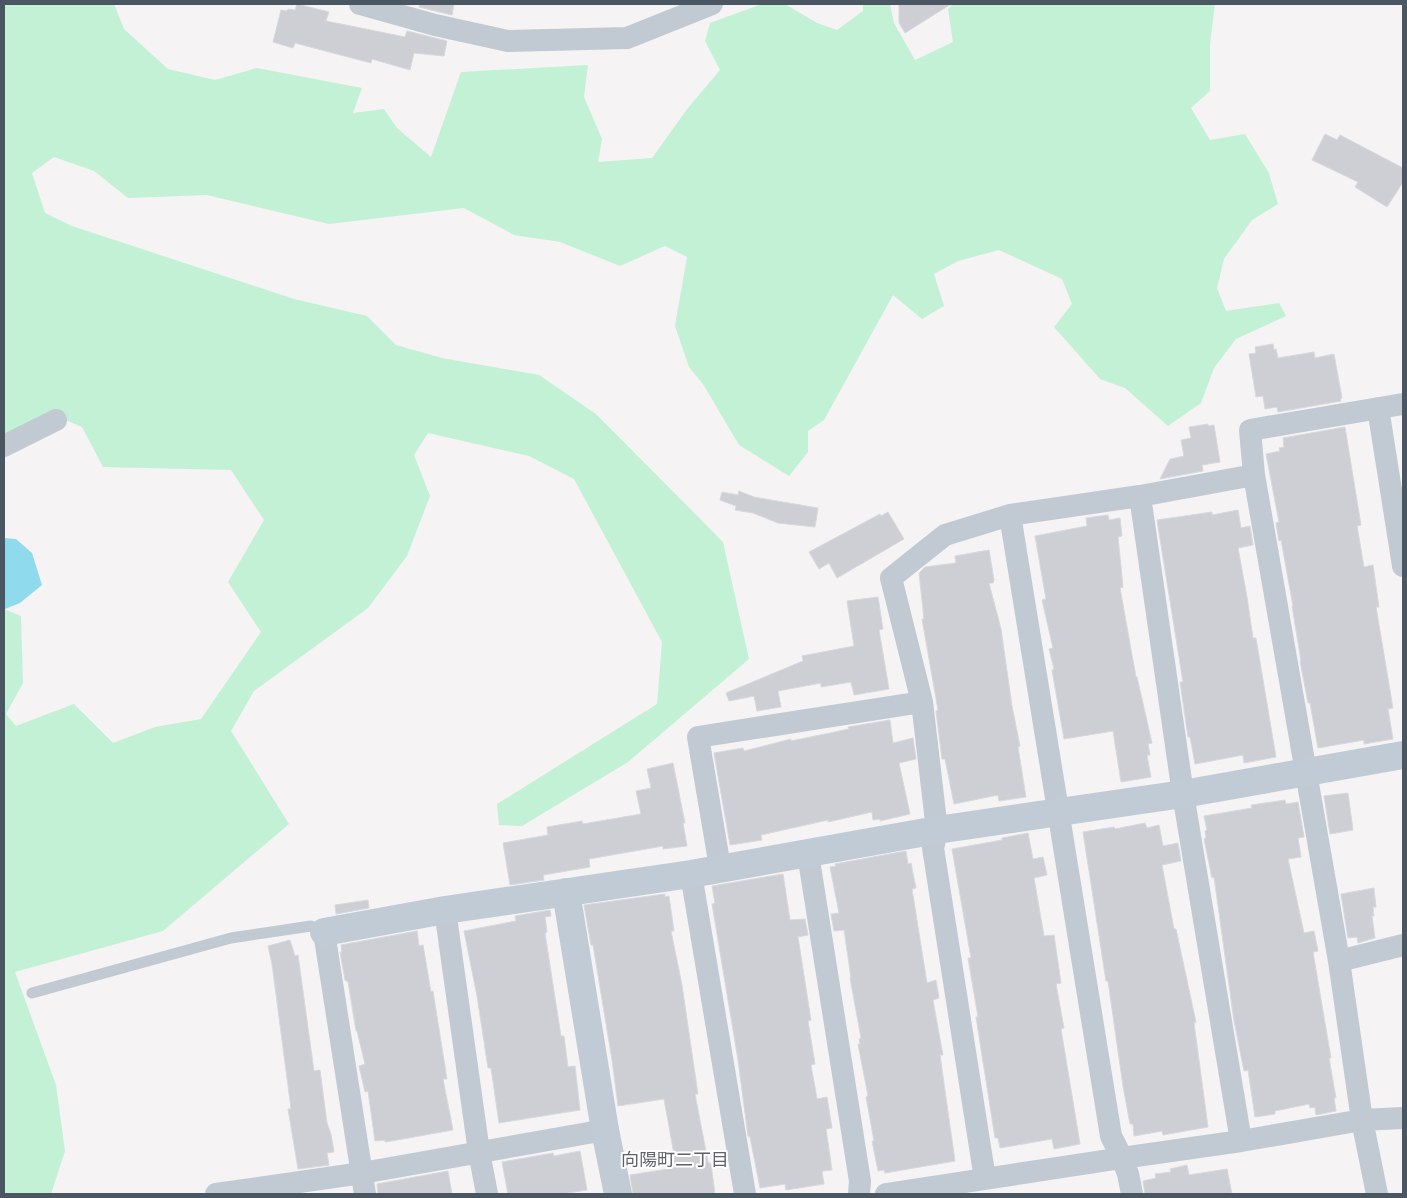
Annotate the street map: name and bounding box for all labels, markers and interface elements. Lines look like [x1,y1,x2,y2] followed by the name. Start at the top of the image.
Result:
[621,1148,729,1171] district label: 向陽町二丁目

